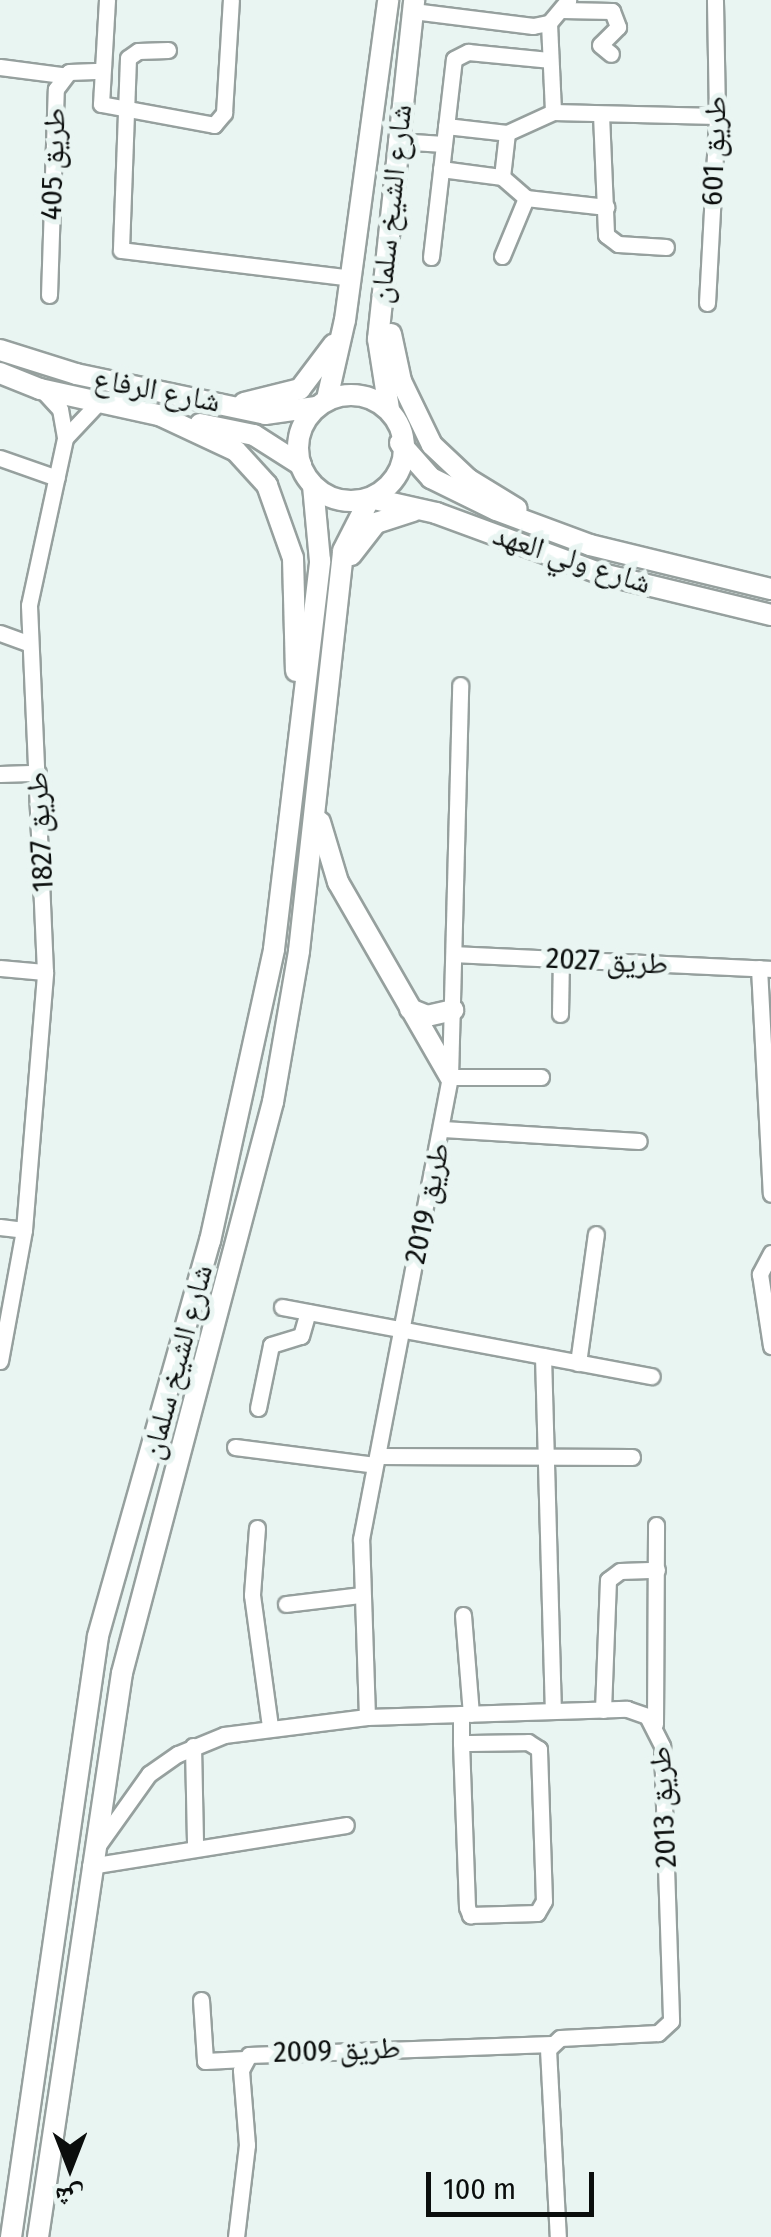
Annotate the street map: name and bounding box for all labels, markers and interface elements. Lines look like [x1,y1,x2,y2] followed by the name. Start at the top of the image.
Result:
[694,95,734,207] street label: طريق 601
[363,103,419,305] street label: شارع الشيخ سلمان
[33,107,73,221] street label: طريق 405
[91,360,223,420] street label: شارع الرفاع
[489,517,655,601] street label: شارع ولي العهد
[19,771,61,893] street label: طريق 1827
[545,940,669,982] street label: طريق 2027
[397,1139,457,1267] street label: طريق 2019
[134,1261,220,1463] street label: شارع الشيخ سلمان
[642,1745,684,1869] street label: طريق 2013
[273,2030,401,2070] street label: طريق 2009
[20,2117,120,2217] north arrow
[431,2152,598,2214] scale bar
[443,2171,516,2207] text: 100 m
[55,2181,85,2214] text: ش

